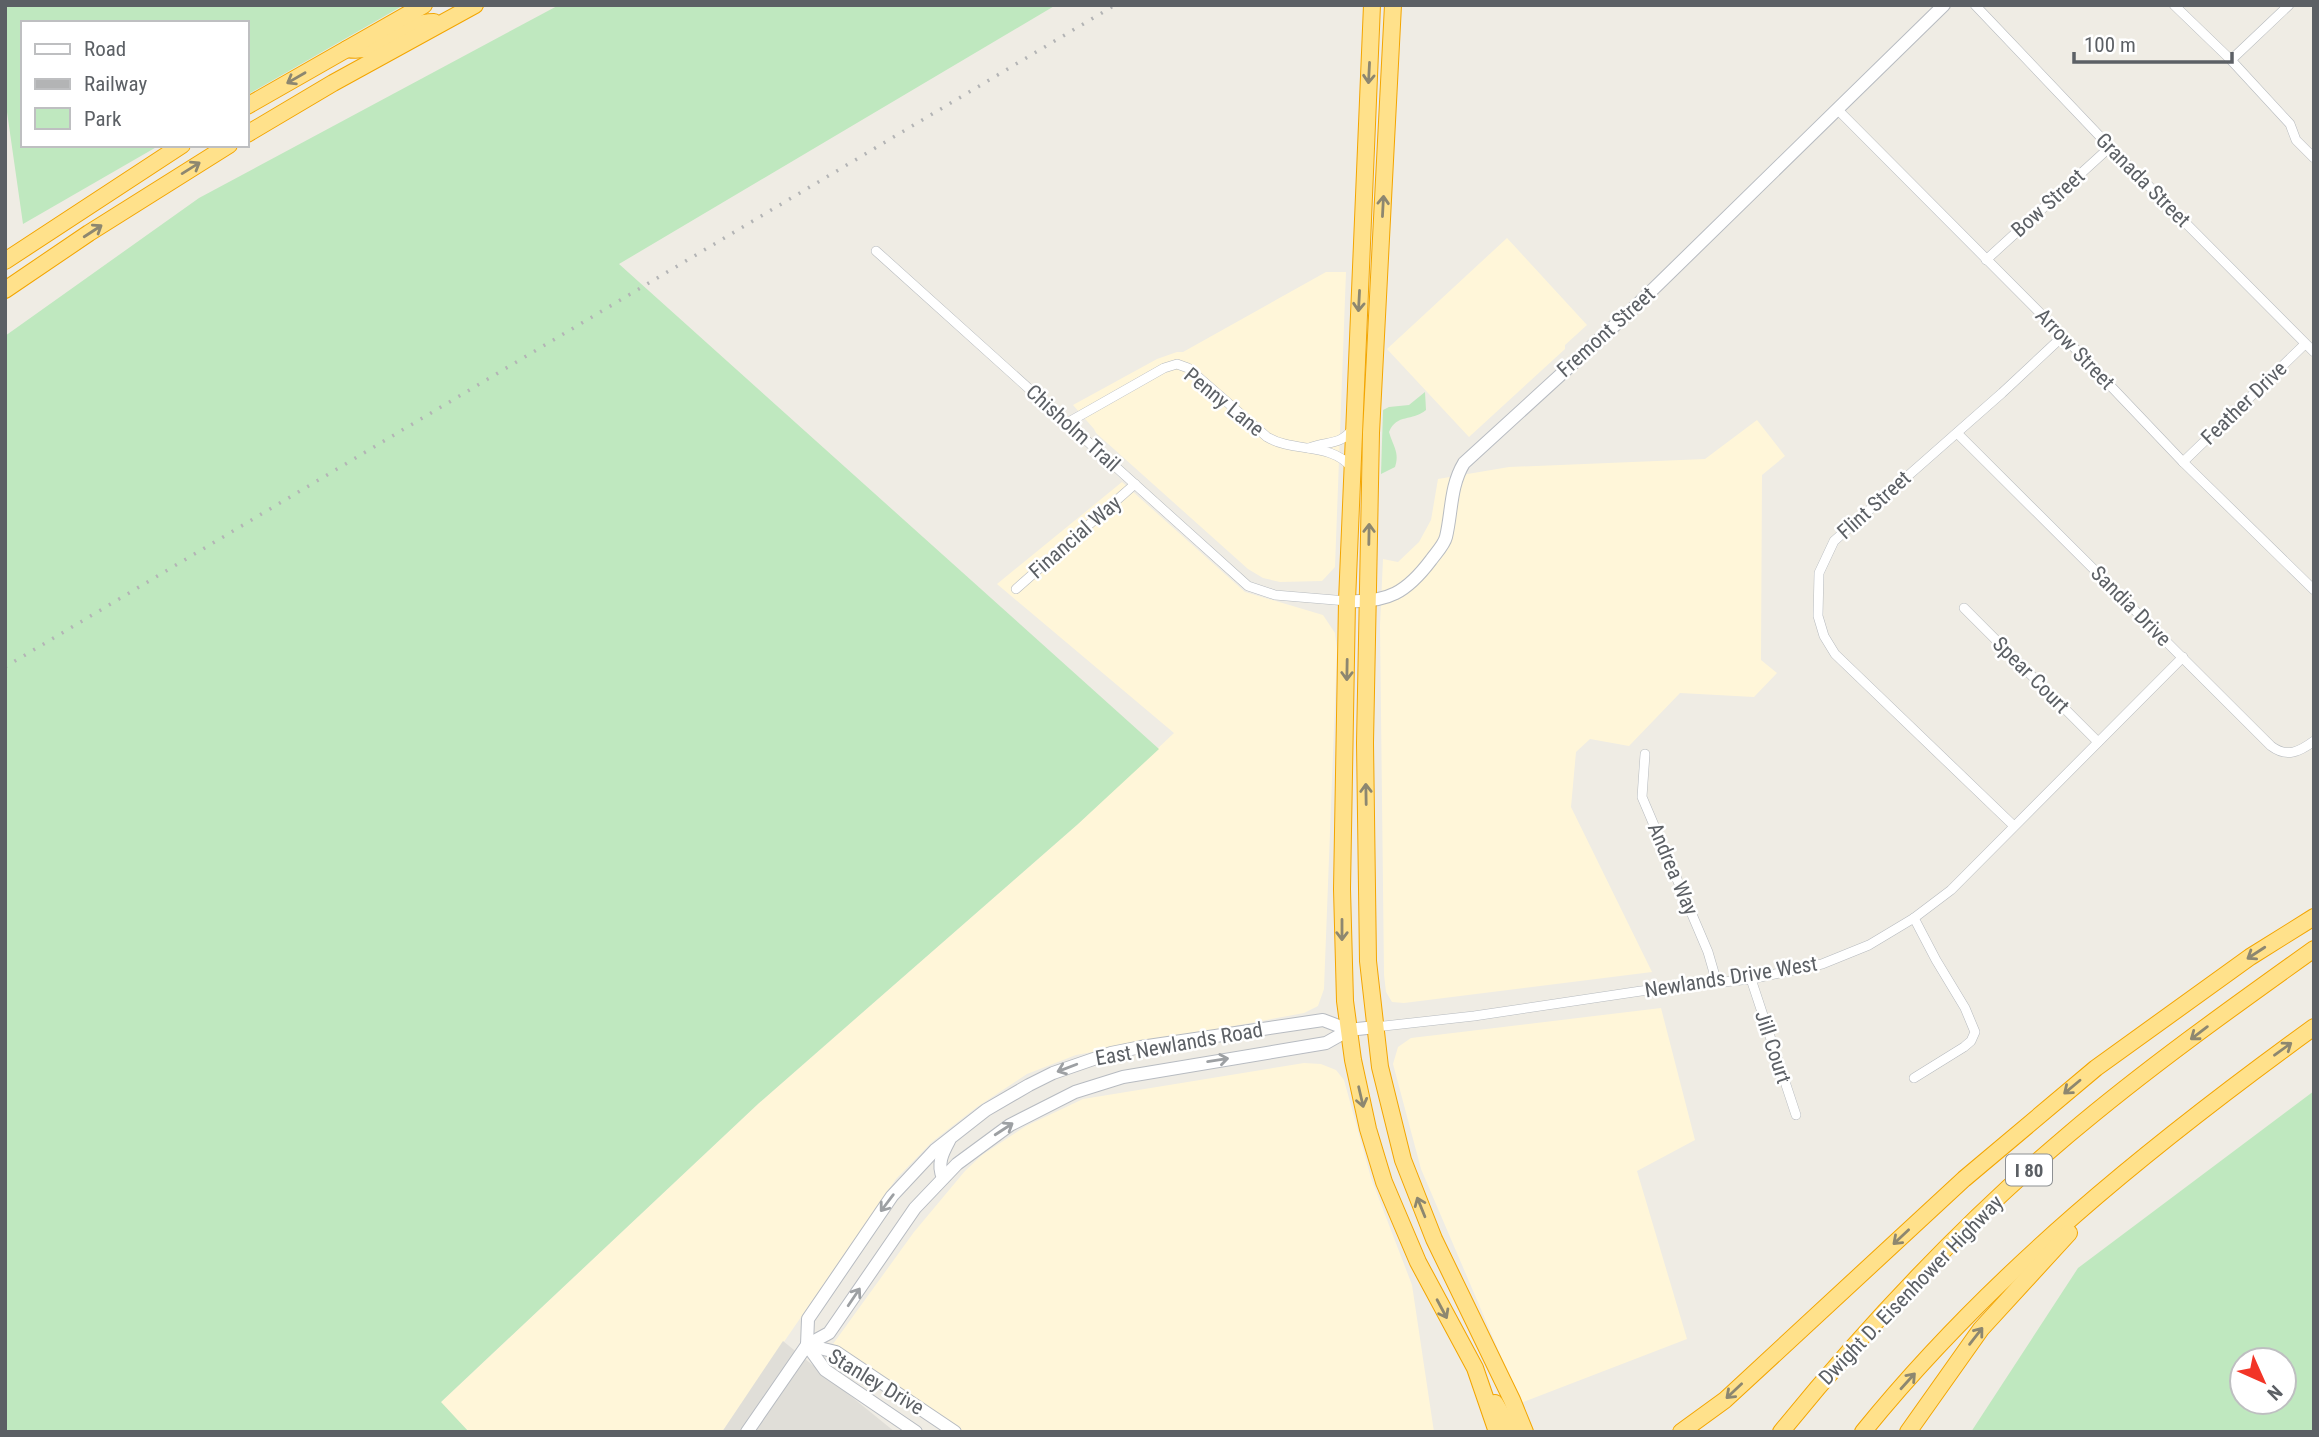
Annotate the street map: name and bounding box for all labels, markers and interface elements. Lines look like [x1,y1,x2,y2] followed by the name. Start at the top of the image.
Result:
[21,21,248,147] legend
[2074,21,2232,65] scale bar
[2084,33,2136,57] text: 100 m
[84,37,126,61] text: Road
[1363,62,1376,85] one-way arrow
[286,71,306,85] one-way arrow
[84,72,147,96] text: Railway
[84,107,122,131] text: Park
[2091,128,2195,232] street label: Granada Street
[181,160,200,175] one-way arrow
[2007,164,2089,242] street label: Bow Street
[1376,195,1389,218] one-way arrow
[82,223,102,237] one-way arrow
[1552,282,1660,382] street label: Fremont Street
[1352,289,1365,312] one-way arrow
[2031,304,2119,394] street label: Arrow Street
[2196,356,2292,450] street label: Feather Drive
[1179,363,1269,441] street label: Penny Lane
[1021,380,1125,476] street label: Chisholm Trail
[1832,466,1916,544] street label: Flint Street
[1024,490,1126,583] street label: Financial Way
[1362,522,1376,545] one-way arrow
[2086,561,2176,651] street label: Sandia Drive
[1988,632,2074,718] street label: Spear Court
[1340,658,1354,681] one-way arrow
[1359,783,1372,806] one-way arrow
[1643,819,1703,919] street label: Andrea Way
[1335,919,1349,942] one-way arrow
[2247,946,2266,960] one-way arrow
[1643,952,1819,1002] street label: Newlands Drive West
[1750,1008,1796,1086] street label: Jill Court
[1093,1017,1265,1071] street label: East Newlands Road
[2190,1025,2209,1040] one-way arrow
[2274,1041,2292,1056] one-way arrow
[1206,1053,1229,1066] one-way arrow
[1056,1063,1078,1076] one-way arrow
[2064,1079,2082,1095] one-way arrow
[1355,1085,1369,1108] one-way arrow
[994,1122,1013,1136] one-way arrow
[2006,1154,2052,1186] road number: I 80
[1814,1190,2008,1390] street label: Dwight D. Eisenhower Highway
[880,1193,895,1212] one-way arrow
[1413,1196,1426,1218] one-way arrow
[1893,1228,1910,1245] one-way arrow
[846,1288,861,1307] one-way arrow
[1435,1298,1449,1318] one-way arrow
[1968,1328,1983,1346] one-way arrow
[824,1344,928,1420] street label: Stanley Drive
[2228,1346,2298,1416] north arrow
[1900,1372,1916,1390] one-way arrow
[2262,1380,2287,1405] text: N
[1726,1383,1743,1400] one-way arrow

